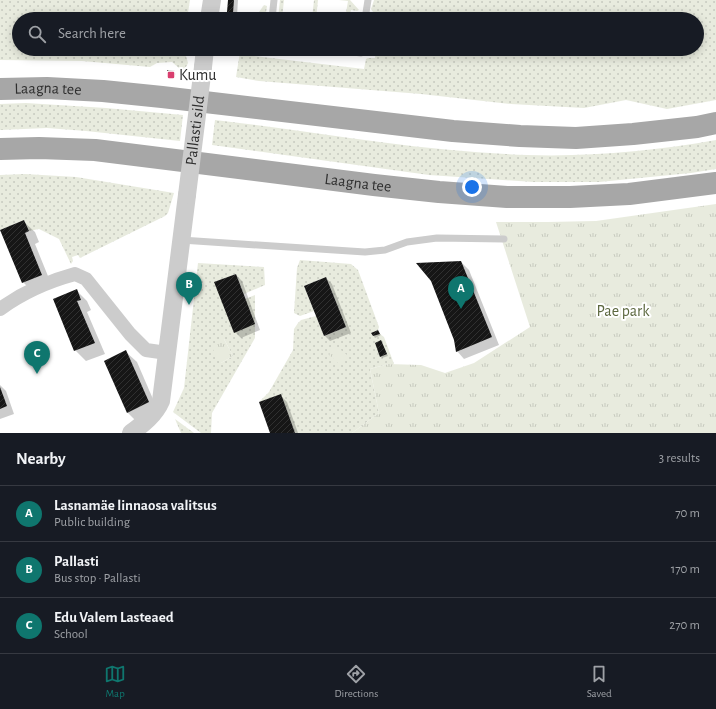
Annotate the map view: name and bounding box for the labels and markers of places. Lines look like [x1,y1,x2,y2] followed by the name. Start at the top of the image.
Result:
[179,67,216,83] place label: Kumu
[166,70,176,80] marker: Kumu
[176,272,202,305] pin: B
[448,276,474,309] pin: A
[24,341,50,374] pin: C

